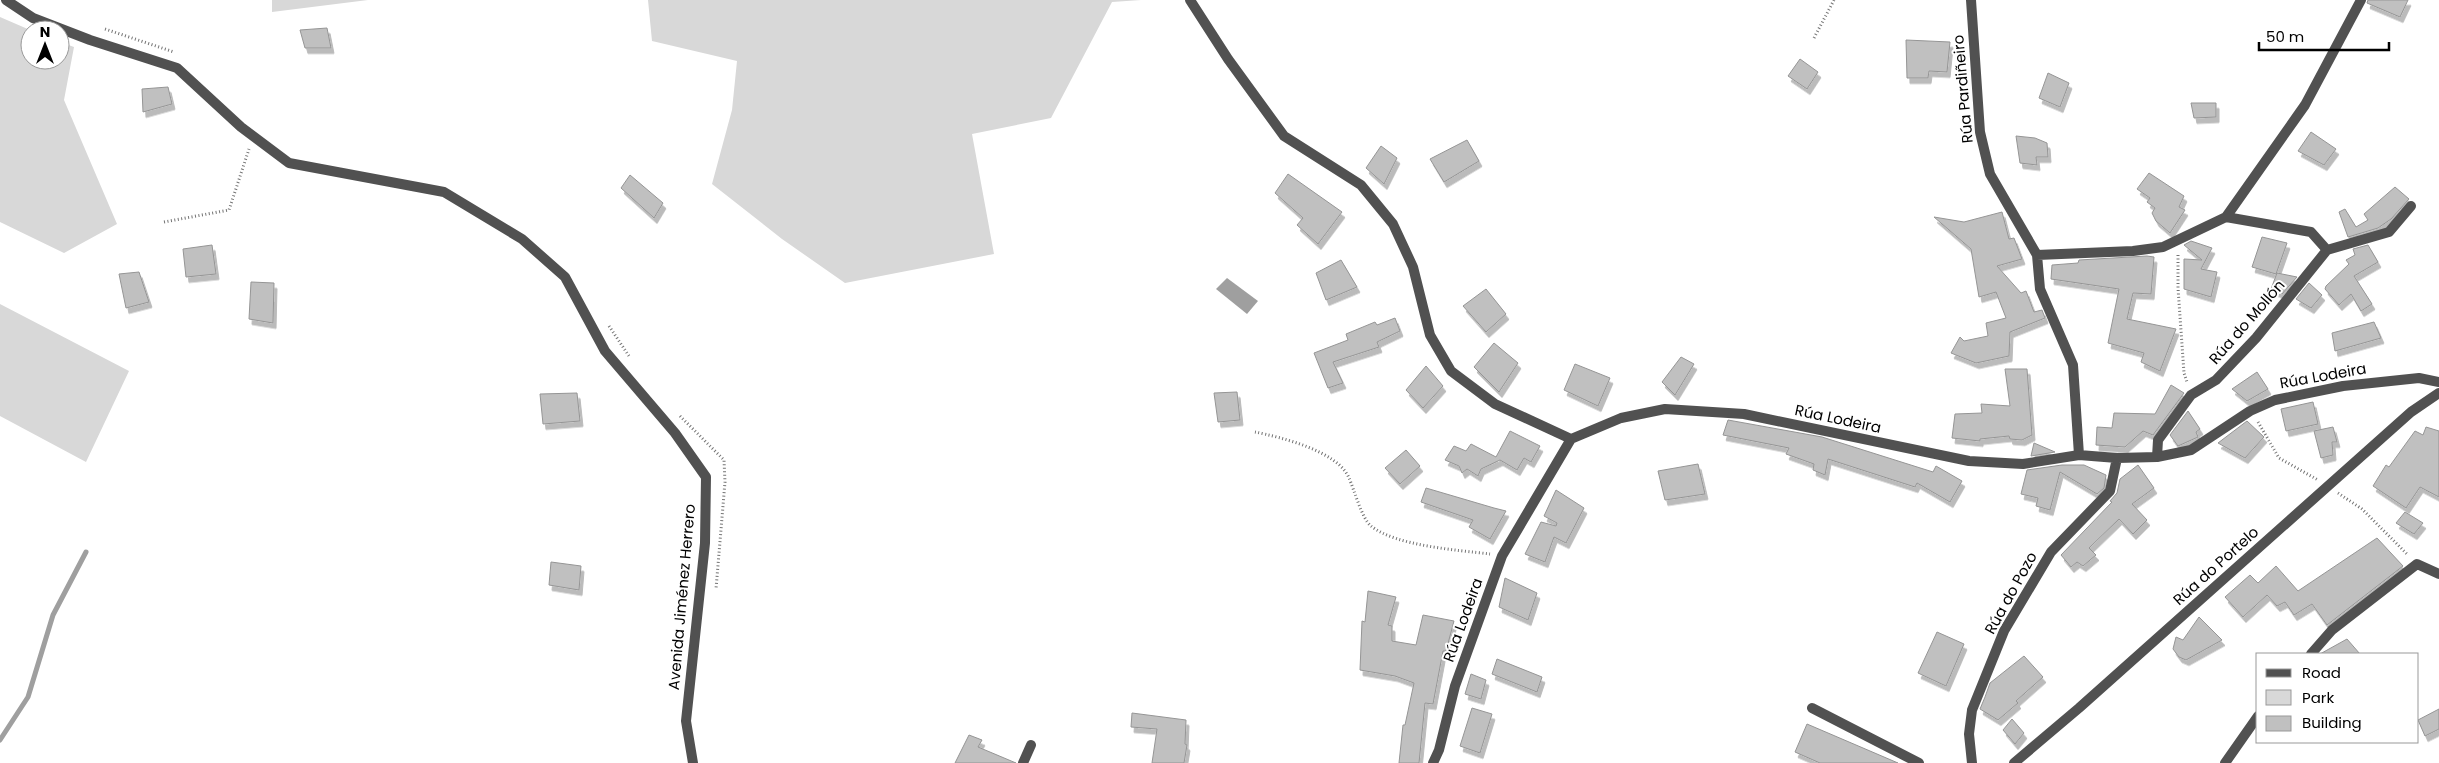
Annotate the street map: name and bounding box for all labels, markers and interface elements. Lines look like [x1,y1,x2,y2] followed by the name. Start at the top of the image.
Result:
[20,20,70,70] north arrow
[2259,20,2389,52] scale bar
[40,22,50,42] text: N
[2266,26,2304,47] text: 50 m
[1947,34,1978,144] street label: Rúa Pardiñeiro
[2204,275,2289,368] street label: Rúa do Mollón
[2278,358,2368,393] street label: Rúa Lodeira
[1793,399,1883,438] street label: Rúa Lodeira
[663,503,700,691] street label: Avenida Jiménez Herrero
[2168,522,2263,610] street label: Rúa do Portelo
[1979,548,2042,638] street label: Rúa do Pozo
[1438,575,1487,665] street label: Rúa Lodeira
[2256,653,2419,743] legend
[2302,662,2341,683] text: Road
[2302,687,2334,708] text: Park
[2302,712,2362,733] text: Building

